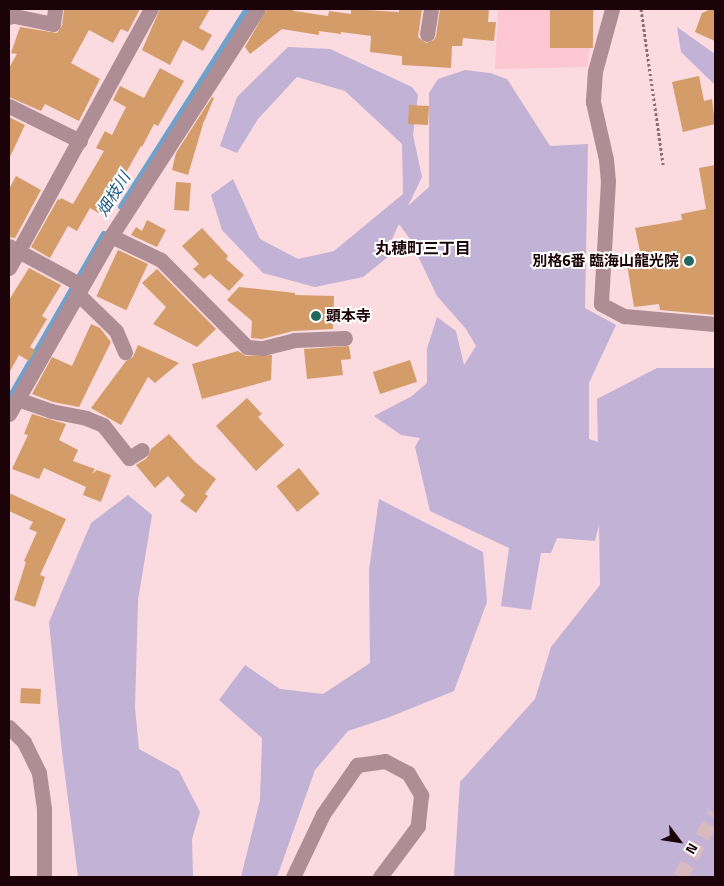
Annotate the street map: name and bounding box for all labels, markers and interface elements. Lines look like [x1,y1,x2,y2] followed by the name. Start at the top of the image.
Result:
[92,169,134,219] water label: 畑枝川
[375,238,471,258] district label: 丸穂町三丁目
[532,252,679,270] place label: 別格6番 臨海山龍光院
[683,255,695,267] marker: 別格6番 臨海山龍光院
[326,307,371,325] place label: 顕本寺
[310,310,322,322] marker: 顕本寺
[654,816,704,866] north arrow
[681,839,704,859] text: N

